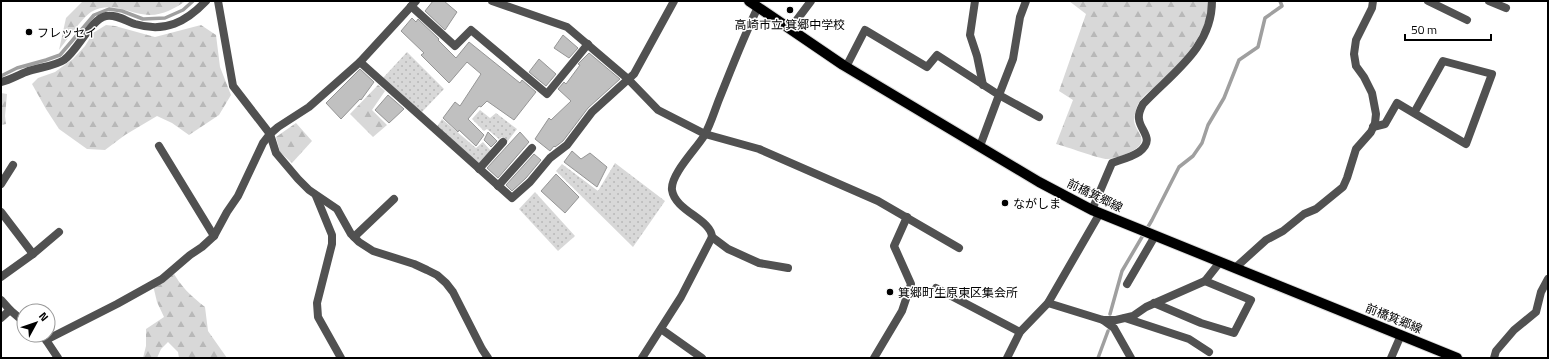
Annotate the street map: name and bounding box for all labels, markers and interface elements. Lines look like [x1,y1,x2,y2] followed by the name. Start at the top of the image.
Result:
[785,5,795,15] marker: 高崎市立 箕郷中学校
[735,15,845,34] place label: 高崎市立 箕郷中学校
[1405,16,1491,42] scale bar
[1411,20,1437,39] text: 50 m
[37,23,97,42] place label: フレッセイ
[24,27,34,37] marker: フレッセイ
[1064,173,1126,217] street label: 前橋箕郷線
[1013,194,1061,213] place label: ながしま
[1000,198,1010,208] marker: ながしま
[898,283,1018,302] place label: 箕郷町生原東区集会所
[885,287,895,297] marker: 箕郷町生原東区集会所
[1363,298,1425,338] street label: 前橋箕郷線
[16,303,56,343] north arrow
[35,309,52,325] text: N

